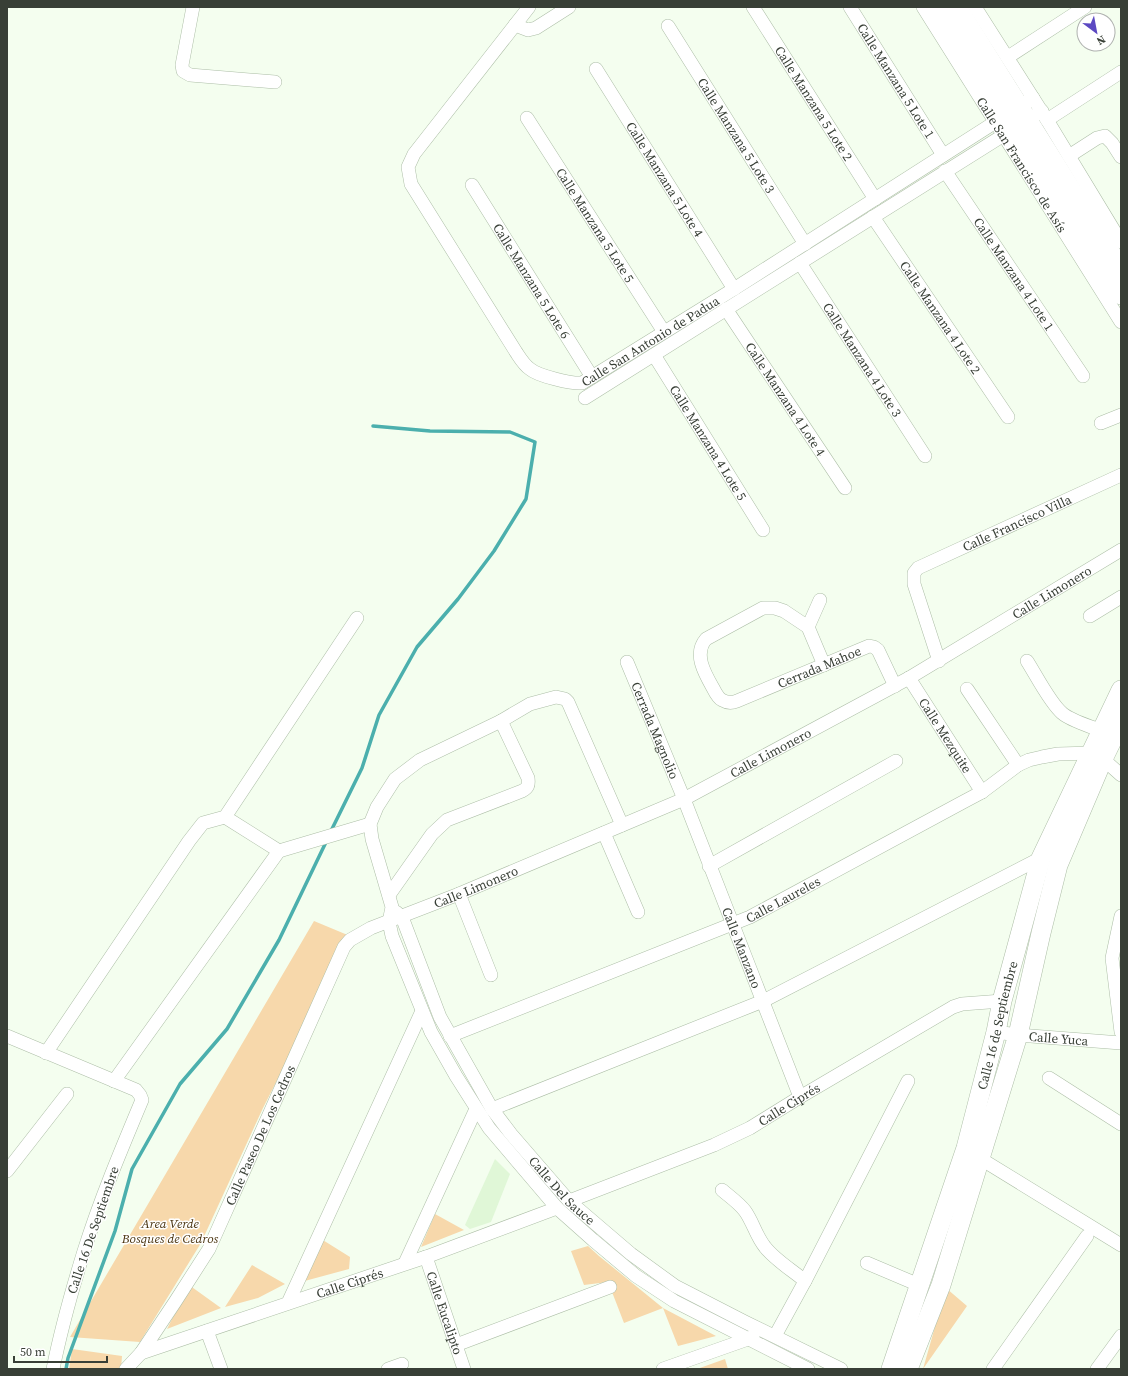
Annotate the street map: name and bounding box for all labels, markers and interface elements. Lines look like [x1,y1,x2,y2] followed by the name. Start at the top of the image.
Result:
[1076,12,1116,52] north arrow
[854,20,939,141] street label: Calle Manzana 5 Lote 1
[1094,32,1108,49] text: N
[771,43,857,164] street label: Calle Manzana 5 Lote 2
[694,74,779,196] street label: Calle Manzana 5 Lote 3
[973,94,1071,236] street label: Calle San Francisco de Asís
[623,118,708,240] street label: Calle Manzana 5 Lote 4
[552,164,638,286] street label: Calle Manzana 5 Lote 5
[970,214,1058,334] street label: Calle Manzana 4 Lote 1
[489,220,574,342] street label: Calle Manzana 5 Lote 6
[896,257,985,377] street label: Calle Manzana 4 Lote 2
[578,292,723,390] street label: Calle San Antonio de Padua
[819,299,906,420] street label: Calle Manzana 4 Lote 3
[742,339,830,459] street label: Calle Manzana 4 Lote 4
[666,382,751,503] street label: Calle Manzana 4 Lote 5
[960,490,1074,555] street label: Calle Francisco Villa
[1009,561,1094,622] street label: Calle Limonero
[775,642,864,692] street label: Cerrada Mahoe
[628,679,683,781] street label: Cerrada Magnolio
[915,695,976,776] street label: Calle Mezquite
[727,724,814,781] street label: Calle Limonero
[431,862,520,912] street label: Calle Limonero
[743,872,823,926] street label: Calle Laureles
[718,905,765,991] street label: Calle Manzano
[973,959,1021,1091] street label: Calle 16 de Septiembre
[1028,1027,1089,1049] street label: Calle Yuca
[221,1062,299,1208] street label: Calle Paseo De Los Cedros
[755,1079,823,1129] street label: Calle Ciprés
[525,1152,599,1228] street label: Calle Del Sauce
[63,1164,123,1296] street label: Calle 16 De Septiembre
[121,1215,219,1247] park label: Area Verde Bosques de Cedros
[314,1264,385,1302] street label: Calle Ciprés
[423,1269,467,1357] street label: Calle Eucalipto
[14,1338,107,1364] scale bar
[20,1344,46,1360] text: 50 m

